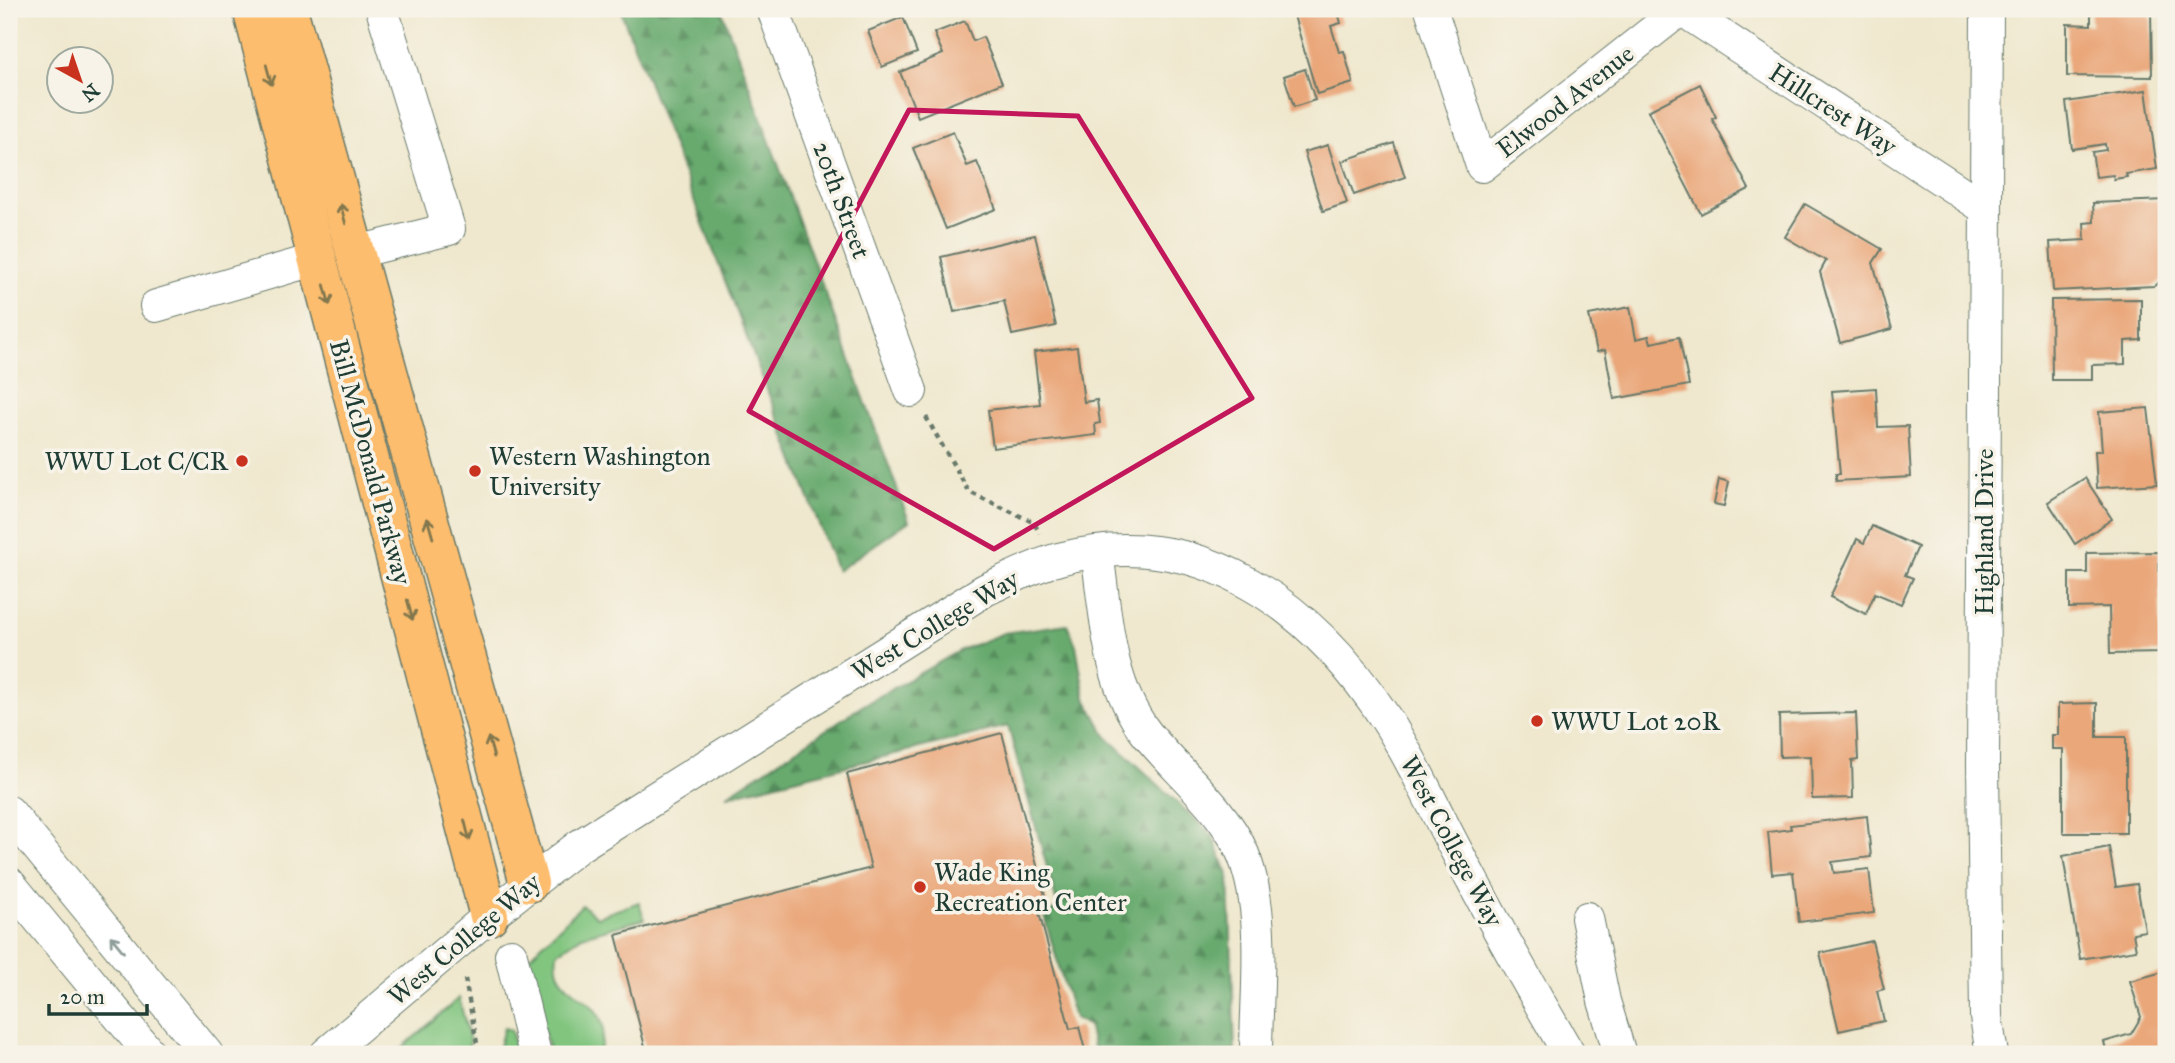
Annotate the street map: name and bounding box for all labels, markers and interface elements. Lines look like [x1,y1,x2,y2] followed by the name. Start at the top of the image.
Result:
[1490,37,1640,165] street label: Elwood Avenue
[46,46,116,116] north arrow
[1763,56,1903,162] street label: Hillcrest Way
[263,63,276,86] one-way arrow
[77,79,104,107] text: N
[806,137,878,263] street label: 20th Street
[336,203,349,226] one-way arrow
[321,283,334,306] one-way arrow
[323,336,419,589] street label: Bill McDonald Parkway
[489,440,711,502] place label: Western Washington University
[44,445,229,477] place label: WWU Lot C/CR
[1968,448,2000,616] street label: Highland Drive
[234,453,250,469] marker: WWU Lot C/CR
[467,463,483,479] marker: Western Washington University
[423,517,436,540] one-way arrow
[846,562,1025,687] street label: West College Way
[404,598,417,620] one-way arrow
[1551,705,1721,737] place label: WWU Lot 20R
[1529,713,1545,729] marker: WWU Lot 20R
[484,736,497,758] one-way arrow
[1393,750,1511,933] street label: West College Way
[461,818,475,841] one-way arrow
[934,856,1127,918] place label: Wade King Recreation Center
[381,865,547,1012] street label: West College Way
[912,879,928,895] marker: Wade King Recreation Center
[109,936,125,954] one-way arrow
[49,972,147,1016] scale bar
[60,984,105,1010] text: 20 m

